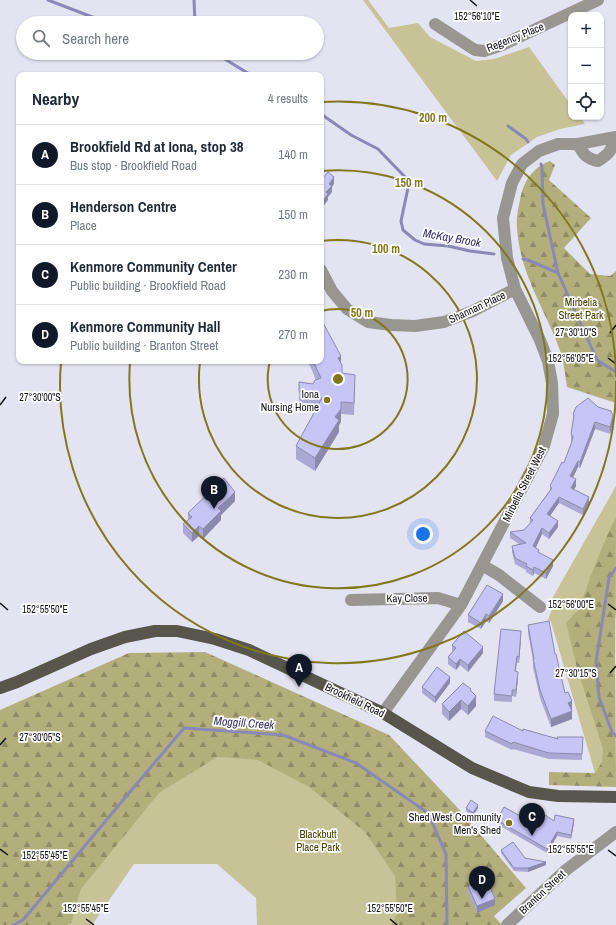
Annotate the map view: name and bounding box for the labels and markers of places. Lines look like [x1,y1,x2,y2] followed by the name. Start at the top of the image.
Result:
[331,372,345,386] centre of rings
[261,387,319,414] place label: Iona Nursing Home
[322,395,332,405] marker: Iona Nursing Home
[201,476,227,509] pin: B
[286,654,312,687] pin: A
[519,803,545,836] pin: C
[408,810,501,837] place label: Shed West Community Men's Shed
[504,818,514,828] marker: Shed West Community Men's Shed
[469,866,495,899] pin: D

